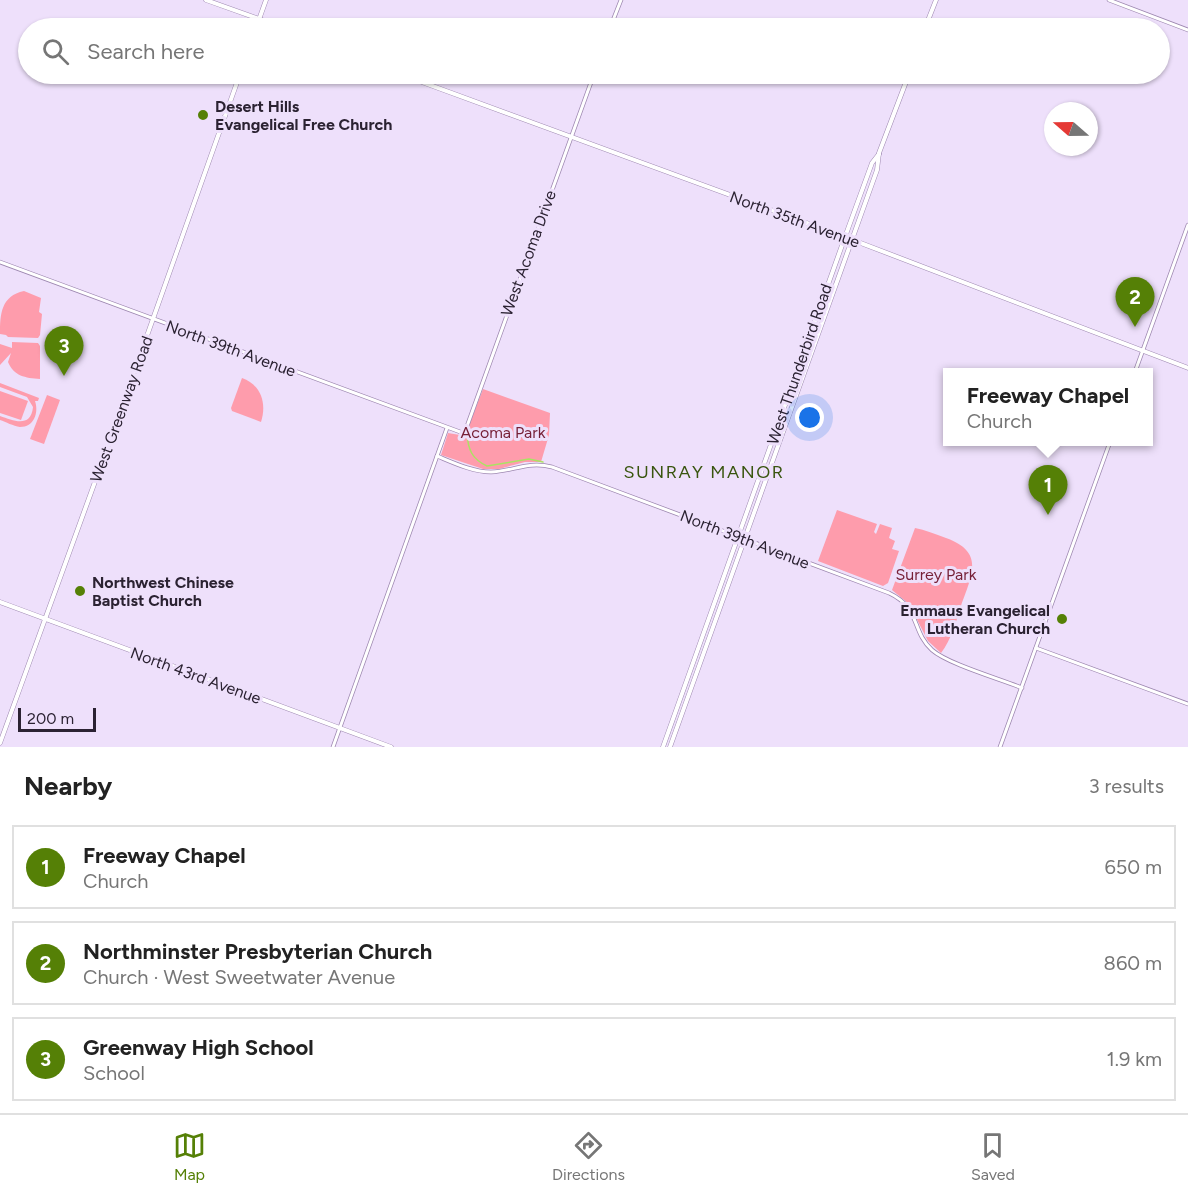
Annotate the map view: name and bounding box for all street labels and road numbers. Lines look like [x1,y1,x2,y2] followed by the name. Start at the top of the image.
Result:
[727,187,863,252] street label: North 35th Avenue
[497,188,560,319] street label: West Acoma Drive
[763,281,836,447] street label: West Thunderbird Road
[163,316,299,381] street label: North 39th Avenue
[86,333,157,485] street label: West Greenway Road
[678,506,812,573] street label: North 39th Avenue
[128,643,264,708] street label: North 43rd Avenue

